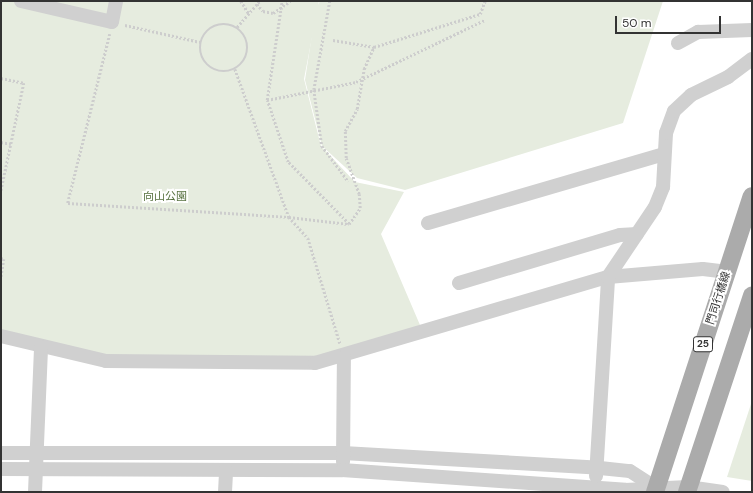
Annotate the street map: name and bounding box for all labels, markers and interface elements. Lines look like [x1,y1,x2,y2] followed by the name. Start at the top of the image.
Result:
[617,8,723,34] scale bar
[622,15,651,31] text: 50 m
[143,189,187,203] park label: 向山公園
[703,270,733,326] street label: 門司行橋線
[693,336,713,352] road number: 25

